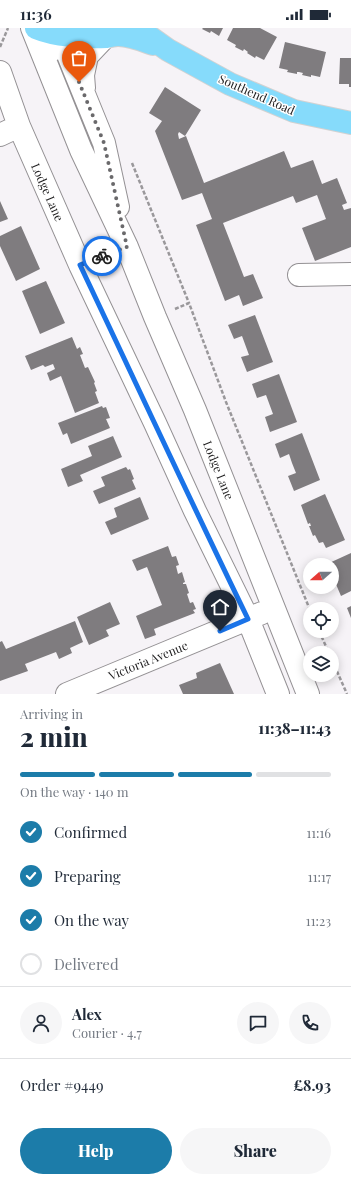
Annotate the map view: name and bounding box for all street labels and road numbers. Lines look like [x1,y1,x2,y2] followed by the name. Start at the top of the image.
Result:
[216,70,298,118] street label: Southend Road
[28,160,68,224] street label: Lodge Lane
[200,438,238,502] street label: Lodge Lane
[105,637,190,684] street label: Victoria Avenue

